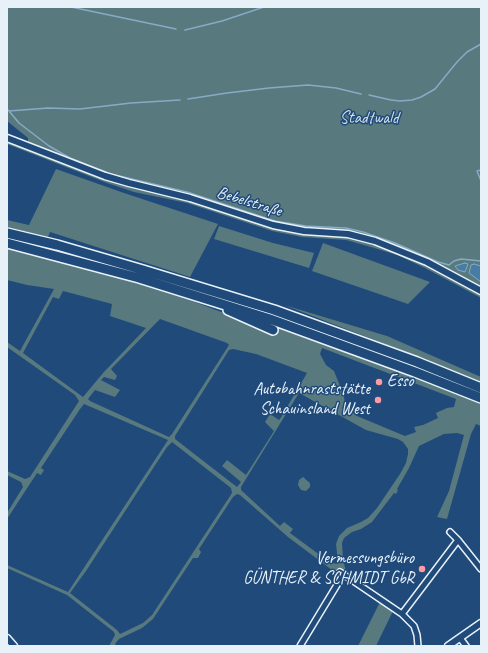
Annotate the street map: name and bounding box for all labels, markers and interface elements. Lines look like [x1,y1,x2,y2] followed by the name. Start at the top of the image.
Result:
[339,109,399,129] park label: Stadtwald
[214,182,284,222] street label: Bebelstraße
[387,372,414,392] place label: Esso
[374,377,384,387] marker: Esso
[253,380,370,420] place label: Autobahnraststätte Schauinsland West
[373,395,383,405] marker: Autobahnraststätte Schauinsland West
[243,549,414,589] place label: Vermessungsbüro GÜNTHER & SCHMIDT GbR
[417,564,427,574] marker: Vermessungsbüro GÜNTHER & SCHMIDT GbR

